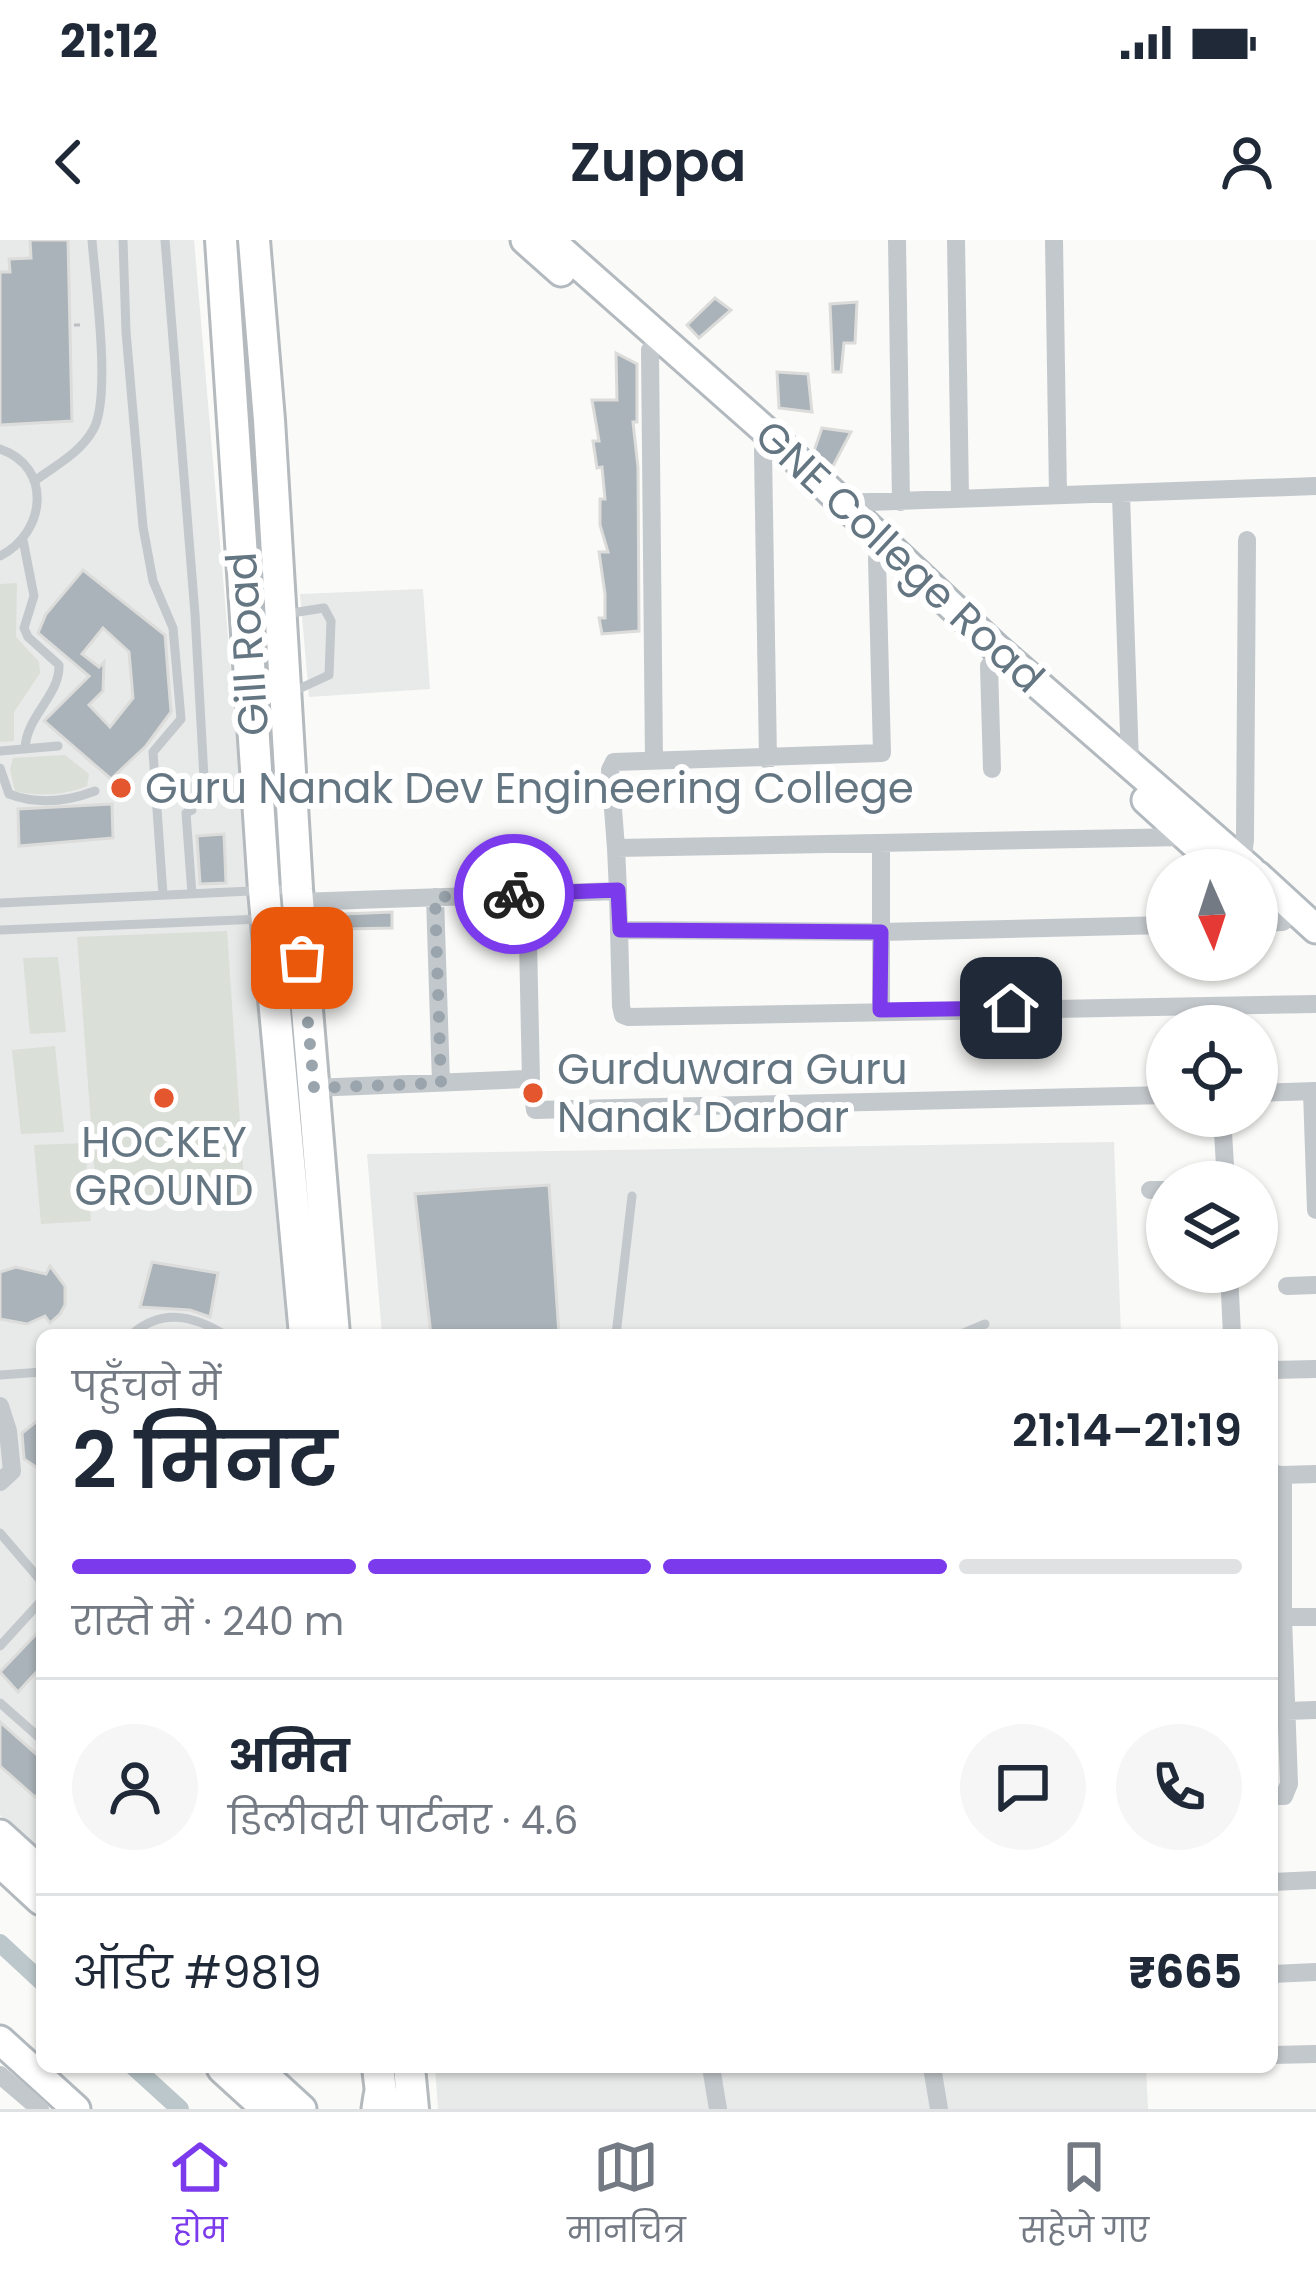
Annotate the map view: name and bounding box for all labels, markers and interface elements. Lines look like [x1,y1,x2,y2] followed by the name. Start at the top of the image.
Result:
[60,10,158,73] text: 21:12
[570,124,746,200] text: Zuppa
[36,129,102,195] icon: back
[1214,129,1280,195] icon: person
[742,407,1057,706] street label: GNE College Road
[212,550,283,738] street label: Gill Road
[145,759,914,818] place label: Guru Nanak Dev Engineering College
[108,775,134,801] marker: Guru Nanak Dev Engineering College
[454,834,574,954] courier
[1146,849,1278,981] north arrow
[1146,849,1278,1293] map controls
[481,861,547,927] icon: bike
[251,907,353,1009] pin
[269,925,335,991] icon: bag
[960,957,1062,1059] pin
[978,975,1044,1041] icon: home
[1146,1005,1278,1137] button: locate
[557,1040,908,1147] place label: Gurduwara Guru Nanak Darbar
[520,1080,546,1106] marker: Gurduwara Guru Nanak Darbar
[151,1085,177,1111] marker: HOCKEY GROUND
[75,1113,253,1220] place label: HOCKEY GROUND
[1146,1161,1278,1293] button: layers
[72,1359,221,1414] text: पहुँचने में
[1012,1399,1242,1462] text: 21:14–21:19
[72,1406,337,1515] text: 2 मिनट
[72,1594,344,1649] text: रास्ते में · 240 m
[72,1724,198,1850] button: person
[960,1724,1086,1850] button: chat
[1116,1724,1242,1850] button: phone
[228,1725,350,1788] text: अमित
[228,1793,578,1848] text: डिलीवरी पार्टनर · 4.6
[72,1941,322,2004] text: ऑर्डर #9819
[1129,1941,1242,2004] text: ₹665
[167,2134,233,2256] tab: होम
[567,2134,686,2256] tab: मानचित्र
[1020,2134,1149,2256] tab: सहेजे गए

